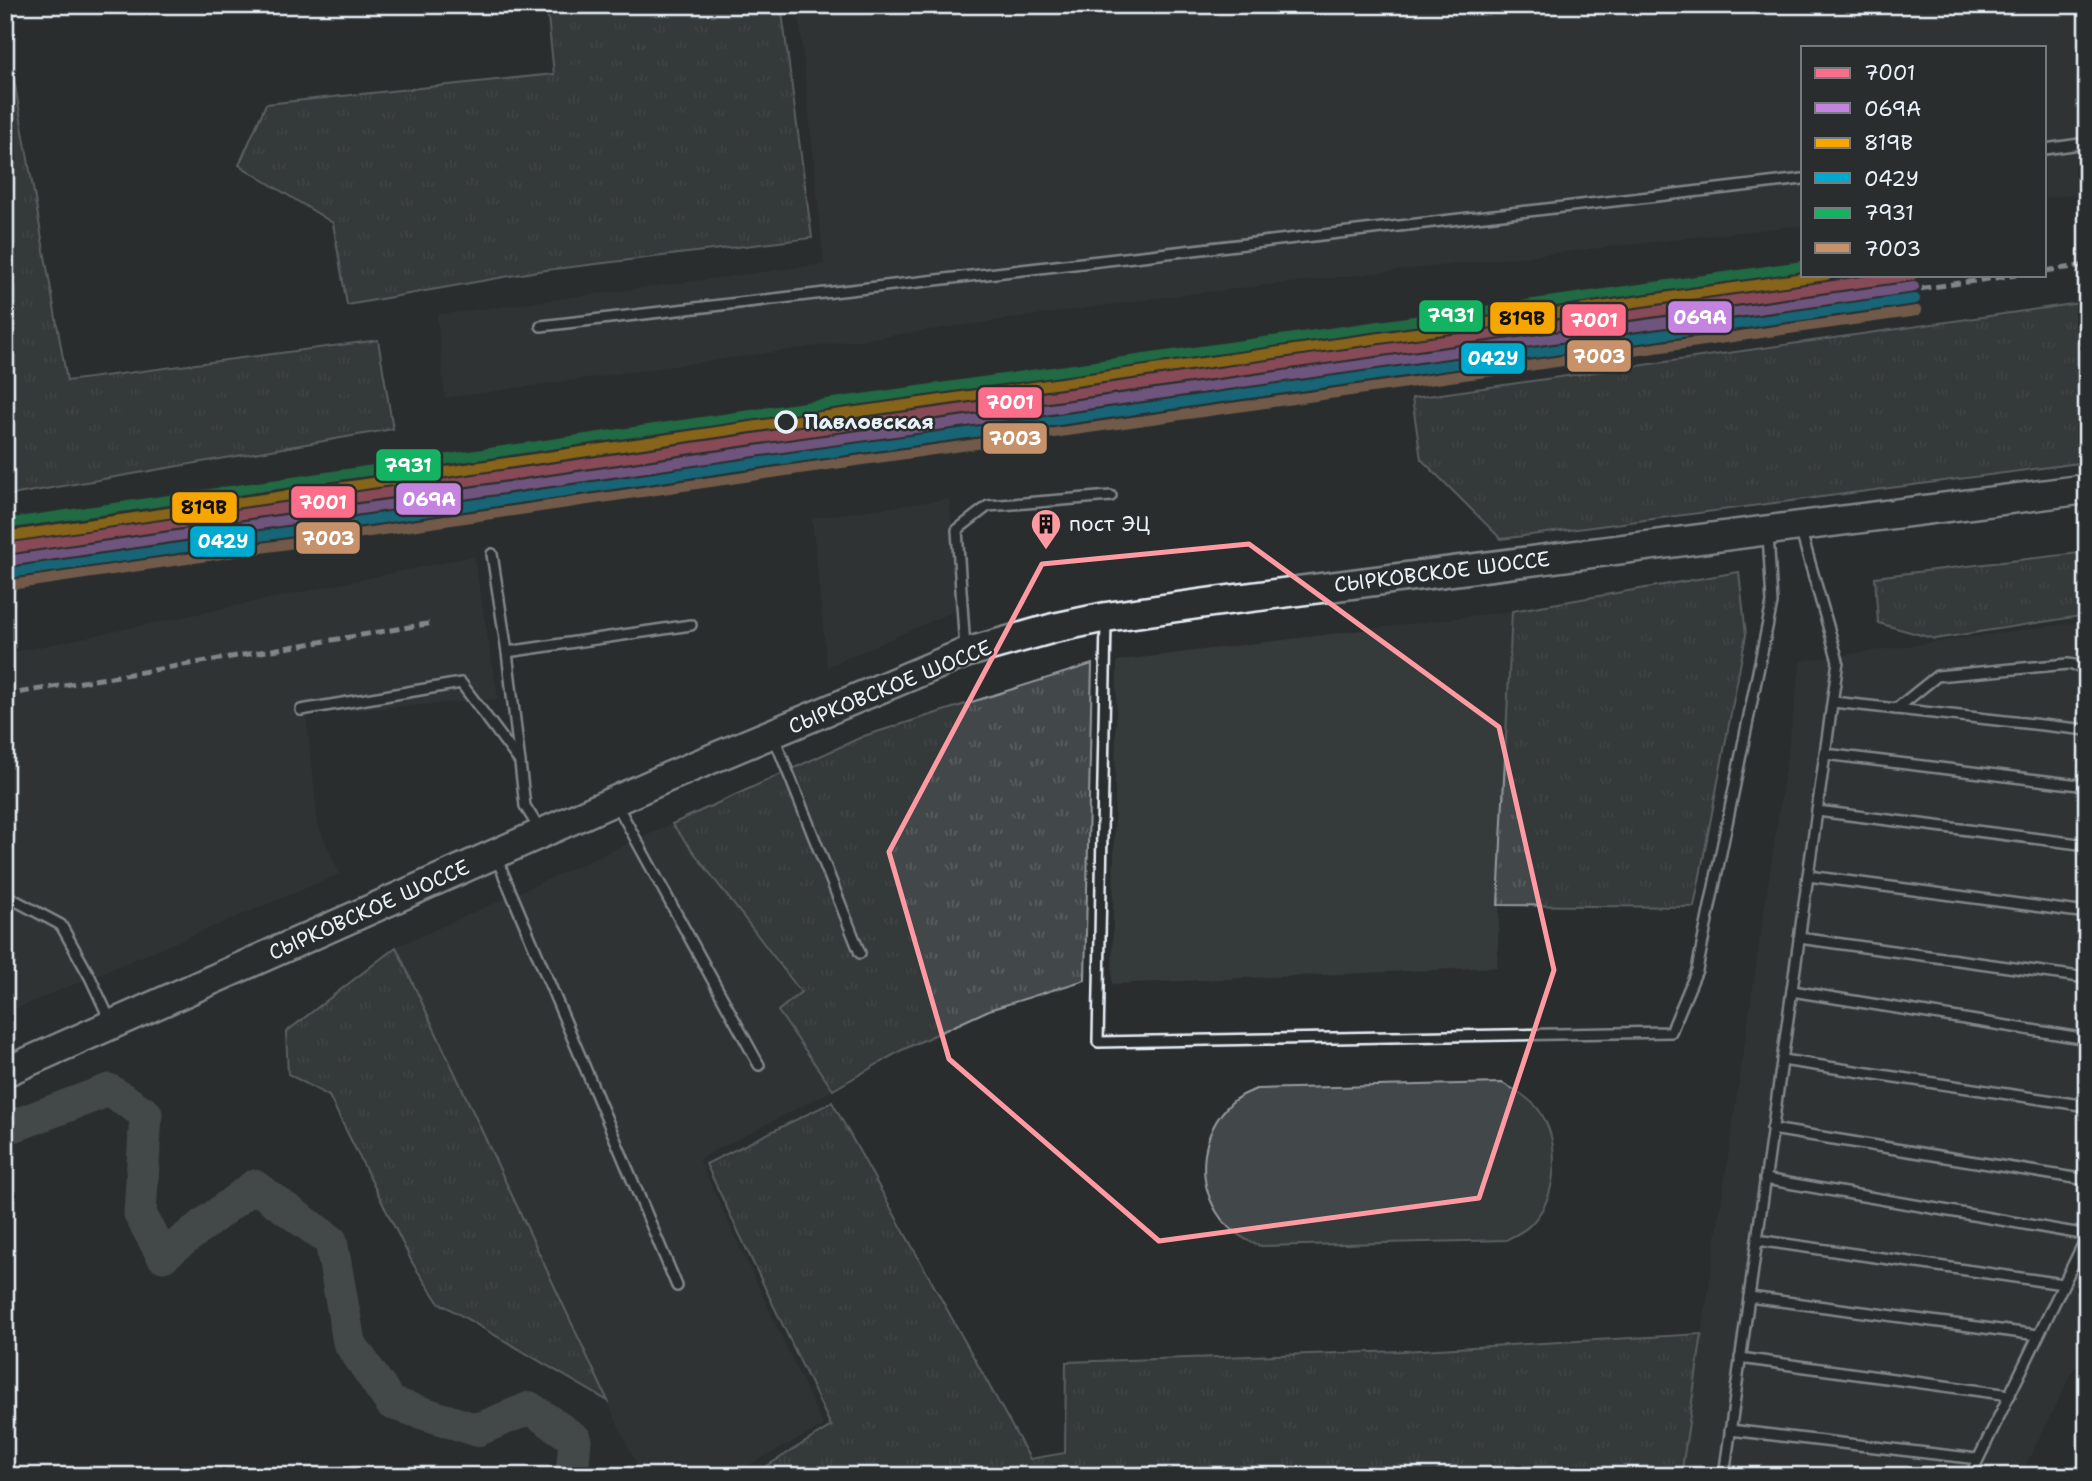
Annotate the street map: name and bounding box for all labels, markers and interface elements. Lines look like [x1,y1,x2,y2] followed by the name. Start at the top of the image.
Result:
[1801,46,2046,276] legend
[1864,59,1916,87] text: 7001
[1864,95,1921,123] text: 069А
[1864,129,1913,157] text: 819В
[1864,165,1919,193] text: 042У
[1864,199,1914,227] text: 7931
[1864,235,1921,263] text: 7003
[1418,299,1484,333] line badge: 7931
[1667,300,1733,334] line badge: 069А
[1489,301,1556,335] line badge: 819В
[1427,303,1475,328] text: 7931
[1561,303,1627,337] line badge: 7001
[1673,305,1727,330] text: 069А
[1499,306,1545,331] text: 819В
[1570,308,1618,333] text: 7001
[1566,339,1632,373] line badge: 7003
[1460,342,1526,375] line badge: 042У
[1573,344,1625,369] text: 7003
[1468,346,1518,371] text: 042У
[977,386,1043,419] line badge: 7001
[986,390,1034,415] text: 7001
[804,408,934,436] place label: Павловская
[775,411,797,433] marker: Павловская
[982,422,1048,455] line badge: 7003
[989,426,1041,451] text: 7003
[375,448,442,482] line badge: 7931
[384,453,432,478] text: 7931
[395,482,462,516] line badge: 069А
[290,485,356,519] line badge: 7001
[402,487,456,512] text: 069А
[299,490,347,515] text: 7001
[171,491,238,524] line badge: 819В
[181,495,227,520] text: 819В
[1029,507,1063,551] building icon: пост ЭЦ
[1069,510,1150,538] place label: пост ЭЦ
[295,521,361,555] line badge: 7003
[189,525,256,558] line badge: 042У
[302,526,354,551] text: 7003
[198,529,248,554] text: 042У
[1333,545,1551,599] street label: СЫРКОВСКОЕ ШОССЕ
[784,633,996,741] street label: СЫРКОВСКОЕ ШОССЕ
[264,853,474,967] street label: СЫРКОВСКОЕ ШОССЕ

